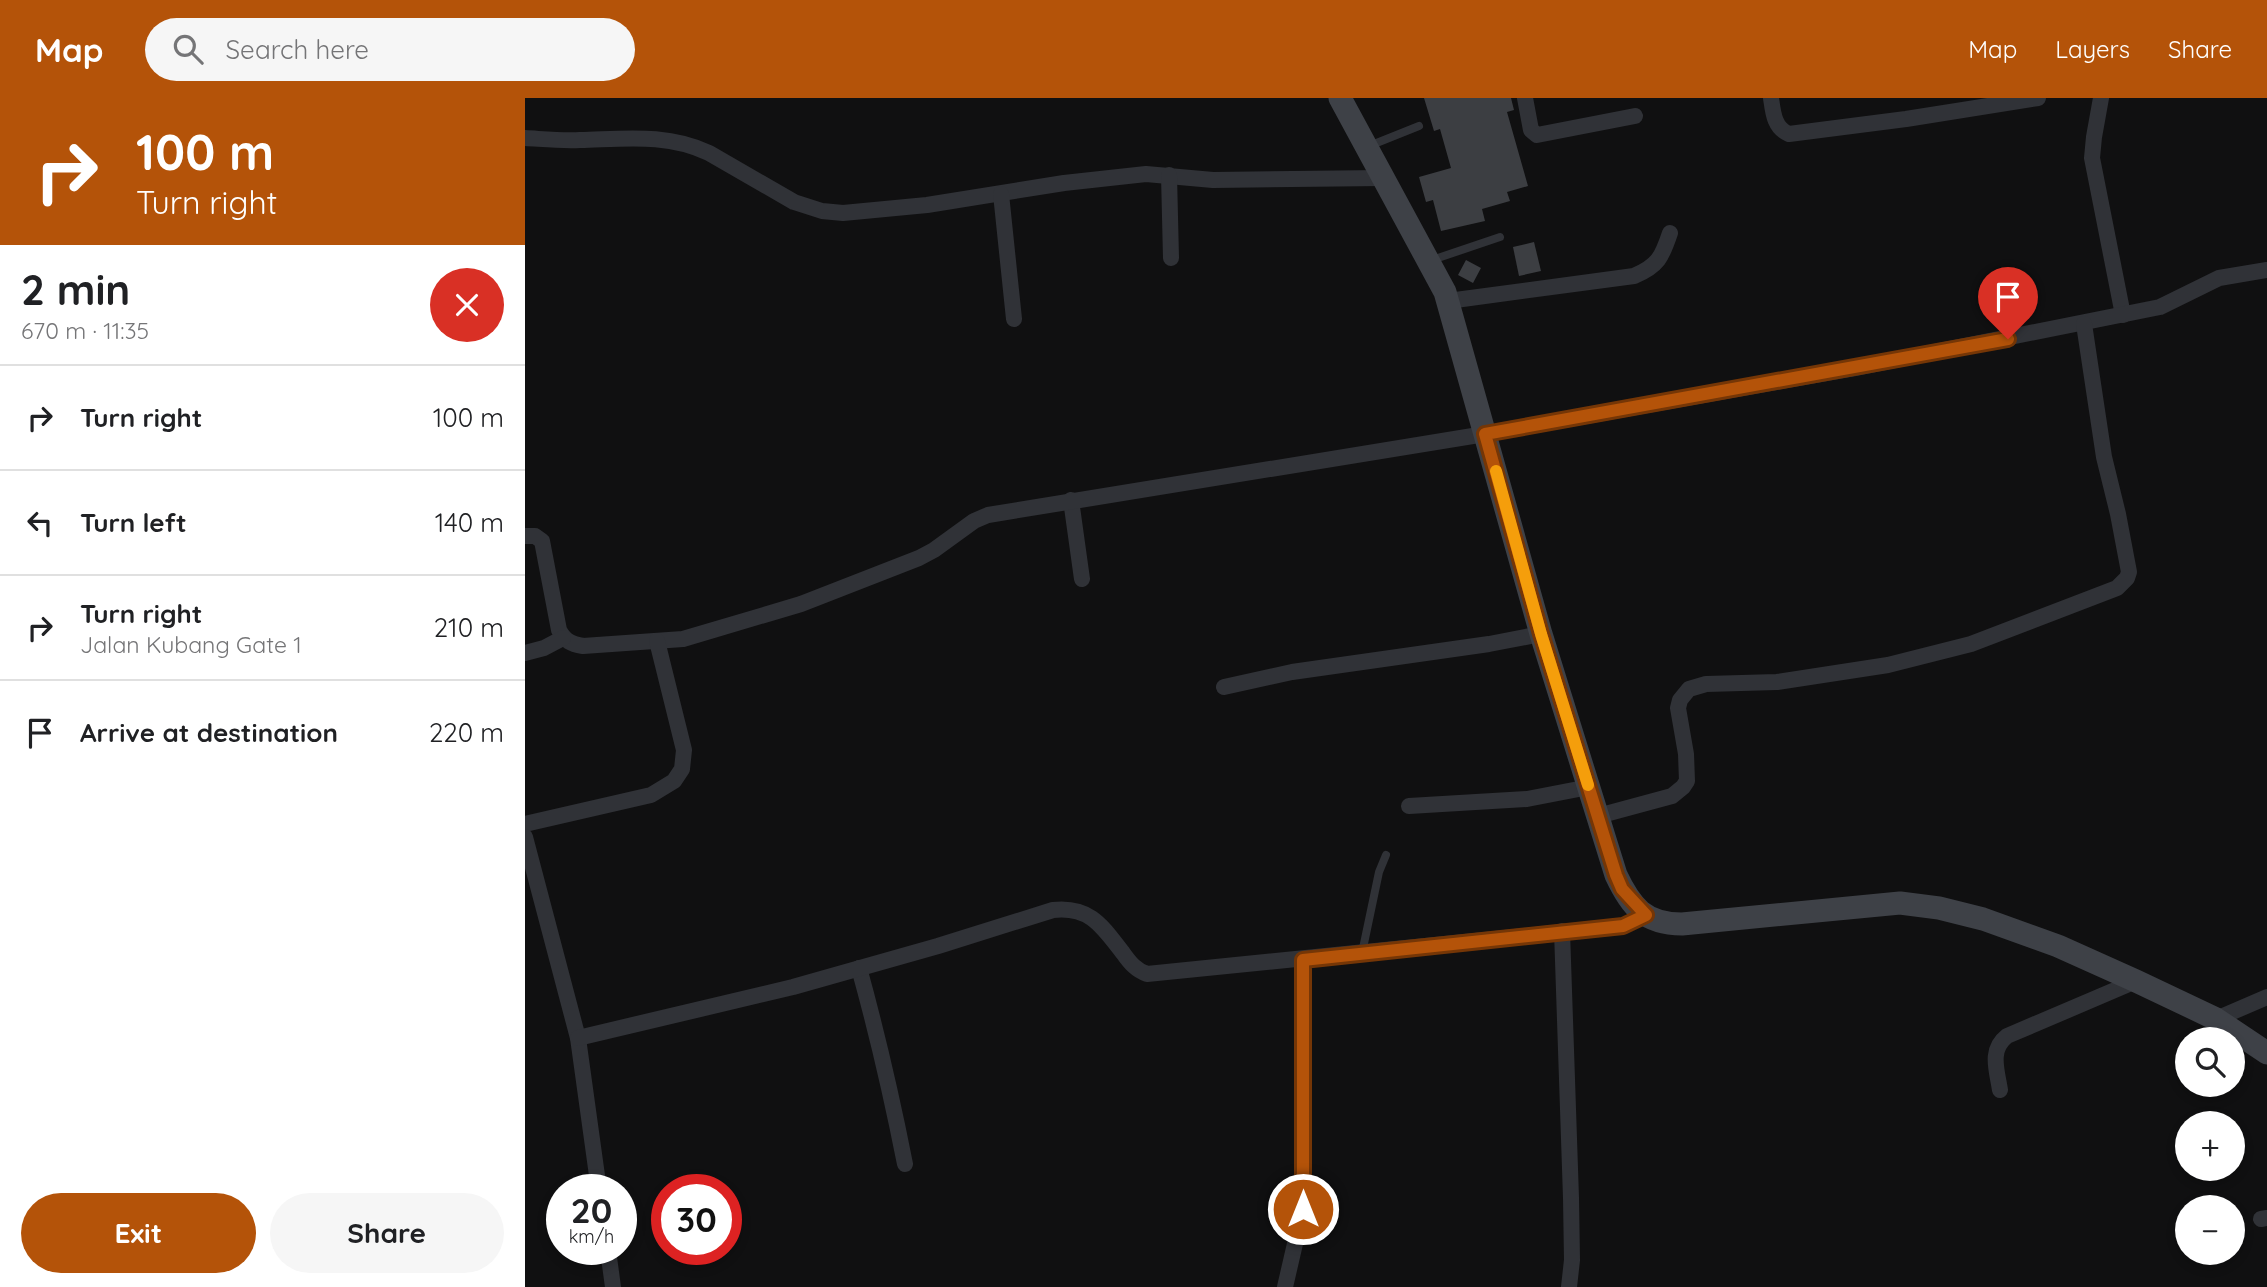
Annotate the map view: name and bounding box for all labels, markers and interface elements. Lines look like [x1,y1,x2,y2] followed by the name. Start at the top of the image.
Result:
[145,18,635,81] search box
[35,29,103,70] text: Map
[169,30,207,68] icon: search
[225,33,369,66] text: Search here
[1968,34,2017,64] text: Map
[2055,34,2130,64] text: Layers
[2168,34,2232,64] text: Share
[136,121,274,182] text: 100 m
[21,126,112,217] icon: right
[136,182,277,222] text: Turn right
[21,263,130,316] text: 2 min
[1978,267,2038,339] pin
[430,268,504,342] button: close
[1989,278,2027,316] icon: arrive
[21,316,149,345] text: 670 m · 11:35
[21,399,59,437] icon: right
[80,401,202,434] text: Turn right
[433,401,504,434] text: 100 m
[21,504,59,542] icon: left
[80,506,187,539] text: Turn left
[435,506,504,539] text: 140 m
[80,597,202,630] text: Turn right
[21,609,59,647] icon: right
[434,611,504,644] text: 210 m
[80,630,302,659] text: Jalan Kubang Gate 1
[21,714,59,752] icon: arrive
[80,716,338,749] text: Arrive at destination
[429,716,504,749] text: 220 m
[2175,1027,2245,1265] map controls
[2175,1027,2245,1097] button: search
[2175,1111,2245,1181] button: +
[1266,1172,1340,1246] position arrow
[651,1174,742,1265] speed limit sign: 30
[571,1188,612,1232] text: 20
[21,1193,256,1273] button: Exit
[270,1193,504,1273] button: Share
[2175,1195,2245,1265] button: −
[569,1225,614,1248] text: km/h

